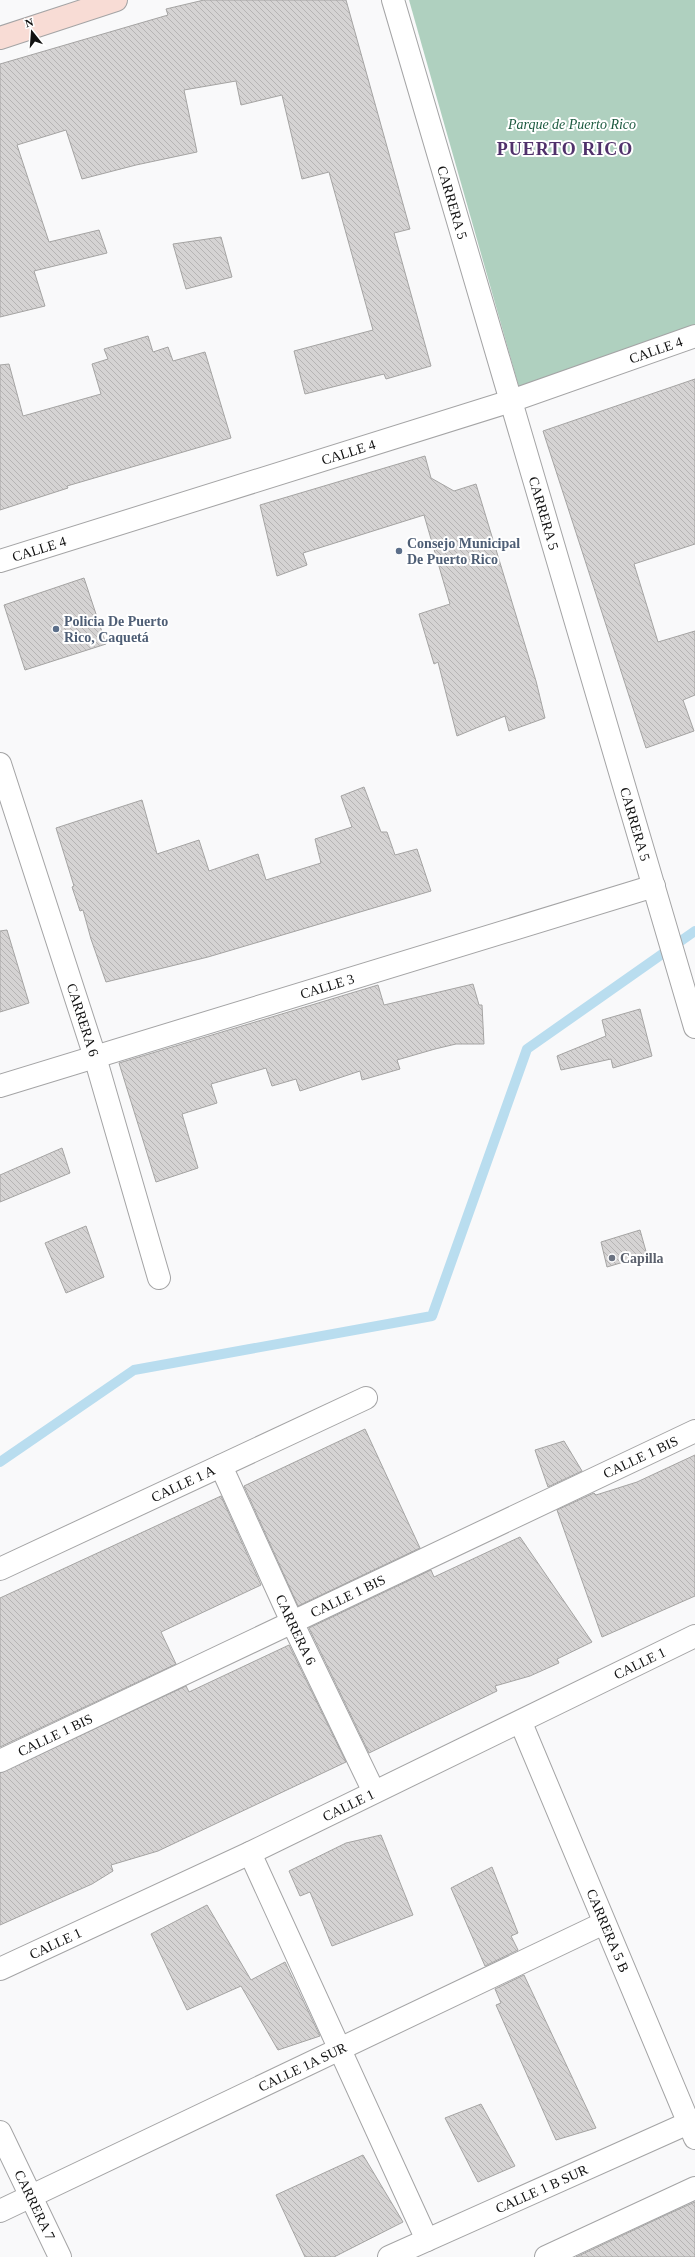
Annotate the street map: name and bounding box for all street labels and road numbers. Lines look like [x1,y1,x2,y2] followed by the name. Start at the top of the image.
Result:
[434,164,470,241] street label: CARRERA 5
[627,334,685,367] street label: CALLE 4
[320,437,377,468] street label: CALLE 4
[526,475,561,552] street label: CARRERA 5
[10,534,68,565] street label: CALLE 4
[617,786,653,863] street label: CARRERA 5
[298,971,356,1002] street label: CALLE 3
[64,982,101,1058] street label: CARRERA 6
[601,1433,680,1481] street label: CALLE 1 BIS
[149,1462,218,1505] street label: CALLE 1 A
[308,1572,388,1620] street label: CALLE 1 BIS
[273,1592,319,1667] street label: CARRERA 6
[611,1645,668,1682] street label: CALLE 1
[16,1711,95,1759] street label: CALLE 1 BIS
[320,1787,377,1824] street label: CALLE 1
[583,1887,632,1975] street label: CARRERA 5 B
[27,1925,84,1962] street label: CALLE 1
[256,2040,350,2095] street label: CALLE 1A SUR
[493,2162,591,2216] street label: CALLE 1 B SUR
[11,2168,58,2243] street label: CARRERA 7

